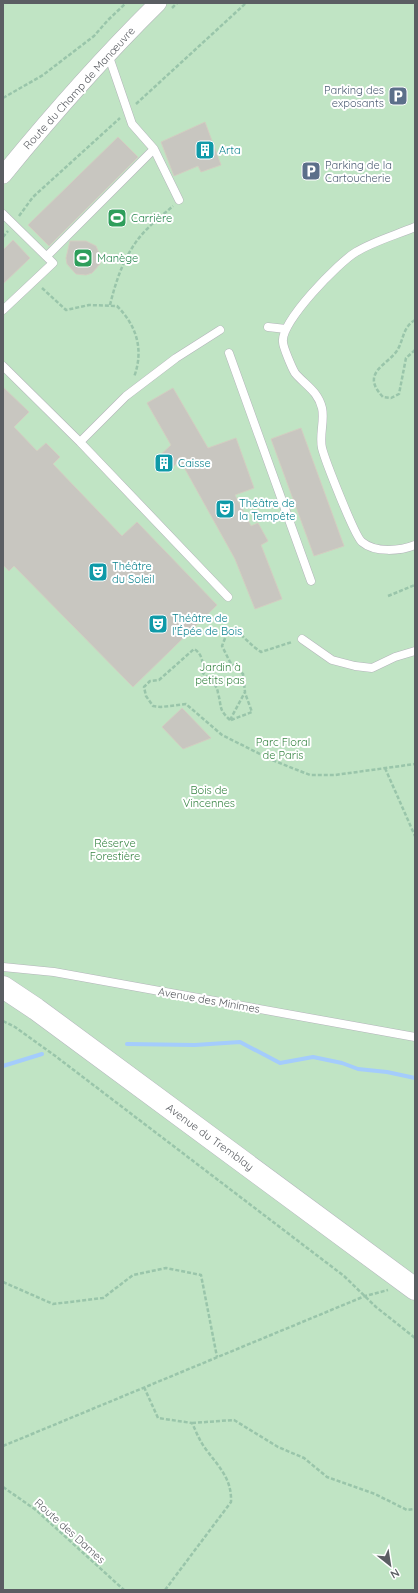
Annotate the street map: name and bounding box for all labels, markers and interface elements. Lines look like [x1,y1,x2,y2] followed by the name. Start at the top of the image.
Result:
[20,24,138,152] street label: Route du Champ de Manœuvre
[324,83,384,110] place label: Parking des exposants
[387,85,409,107] parking icon: Parking des exposants
[194,139,216,161] building icon: Arta
[219,143,241,157] place label: Arta
[325,158,392,185] place label: Parking de la Cartoucherie
[300,160,322,182] parking icon: Parking de la Cartoucherie
[106,207,128,229] sports icon: Carrière
[131,211,172,225] place label: Carrière
[72,247,94,269] sports icon: Manège
[97,251,138,265] place label: Manège
[153,452,175,474] building icon: Caisse
[178,456,211,470] place label: Caisse
[239,496,296,523] place label: Théâtre de la Tempête
[214,498,236,520] theatre icon: Théâtre de la Tempête
[112,559,154,586] place label: Théâtre du Soleil
[87,561,109,583] theatre icon: Théâtre du Soleil
[172,611,242,638] place label: Théâtre de l'Épée de Bois
[147,613,169,635] theatre icon: Théâtre de l'Épée de Bois
[195,660,245,687] park label: Jardin à petits pas
[256,735,310,762] park label: Parc Floral de Paris
[183,783,235,810] park label: Bois de Vincennes
[90,836,140,863] park label: Réserve Forestière
[157,984,261,1016] street label: Avenue des Minimes
[163,1100,257,1174] street label: Avenue du Tremblay
[32,1496,108,1566] street label: Route des Dames
[370,1545,410,1585] north arrow
[388,1566,402,1582] text: N

